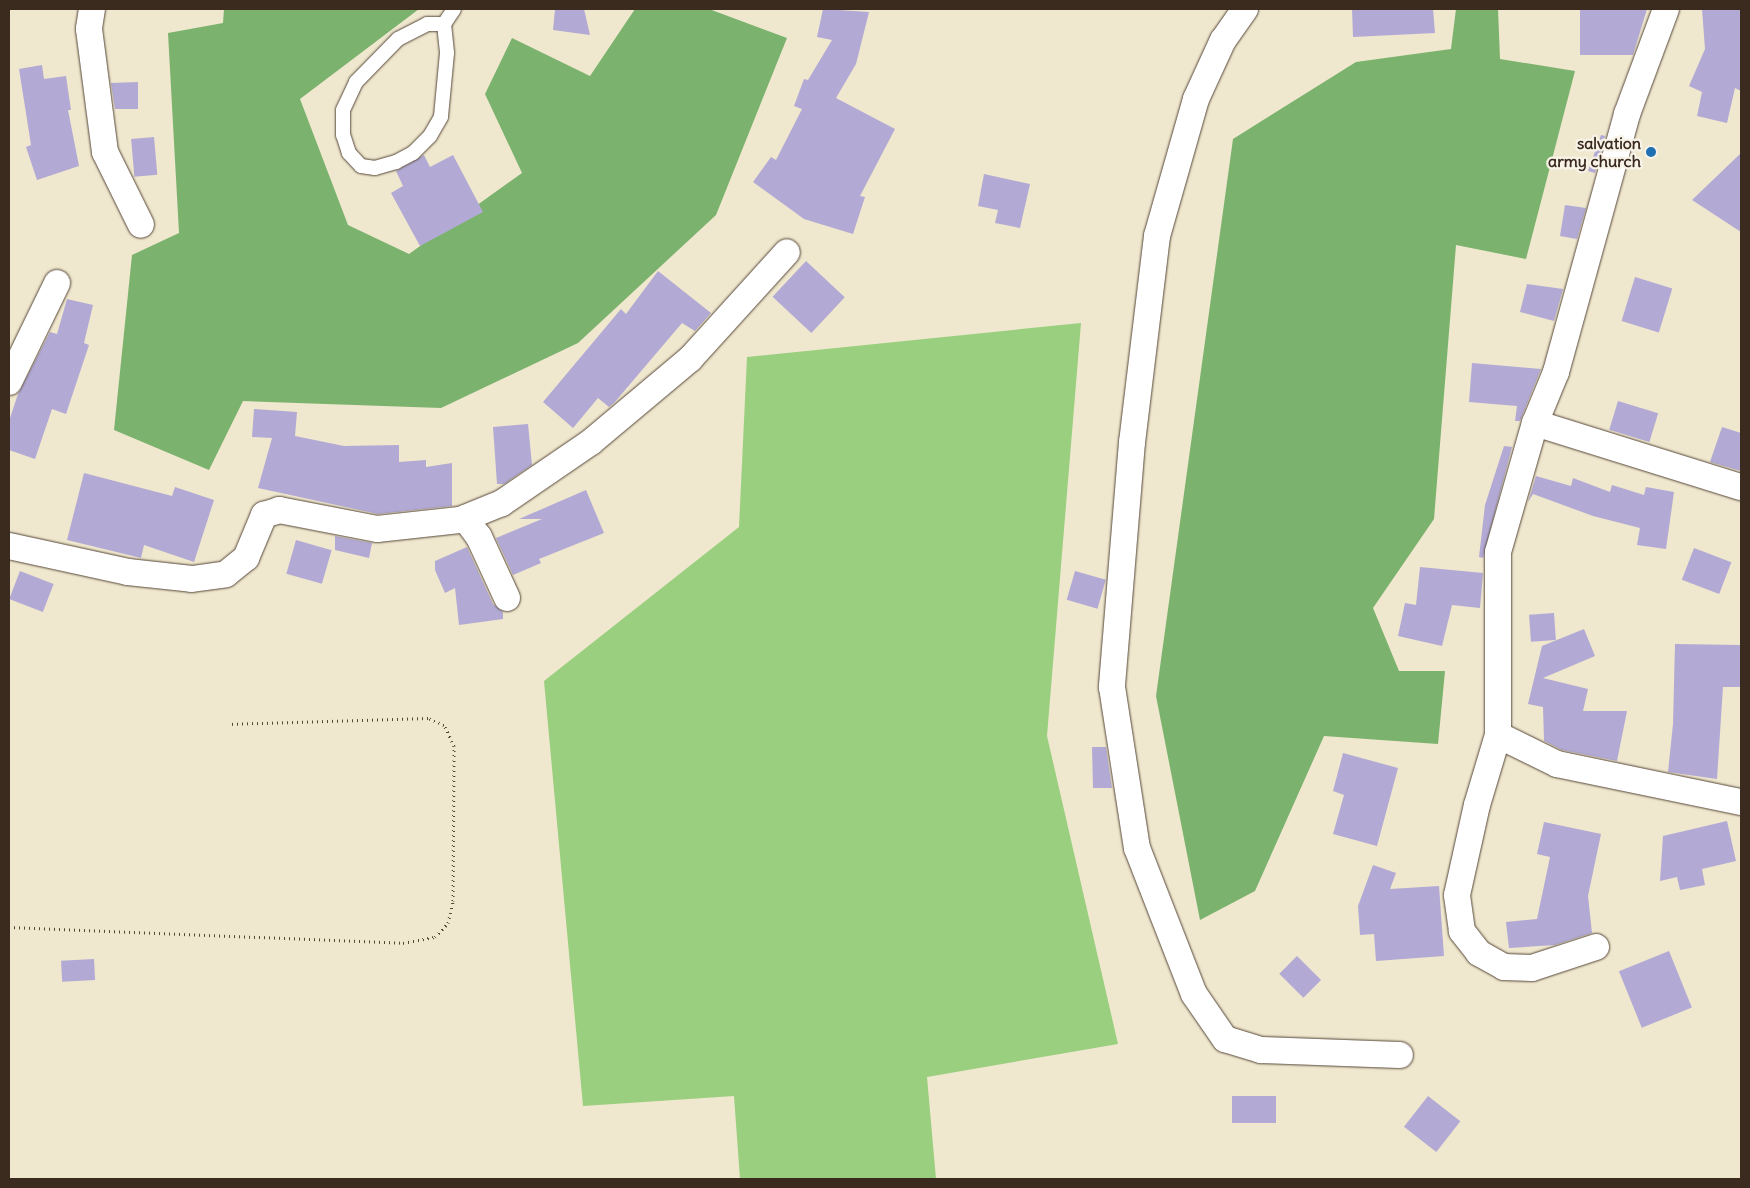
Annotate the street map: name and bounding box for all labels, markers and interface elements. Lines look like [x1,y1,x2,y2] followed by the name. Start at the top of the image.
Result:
[1548,133,1641,171] place label: salvation army church
[1645,146,1657,158] marker: salvation army church

